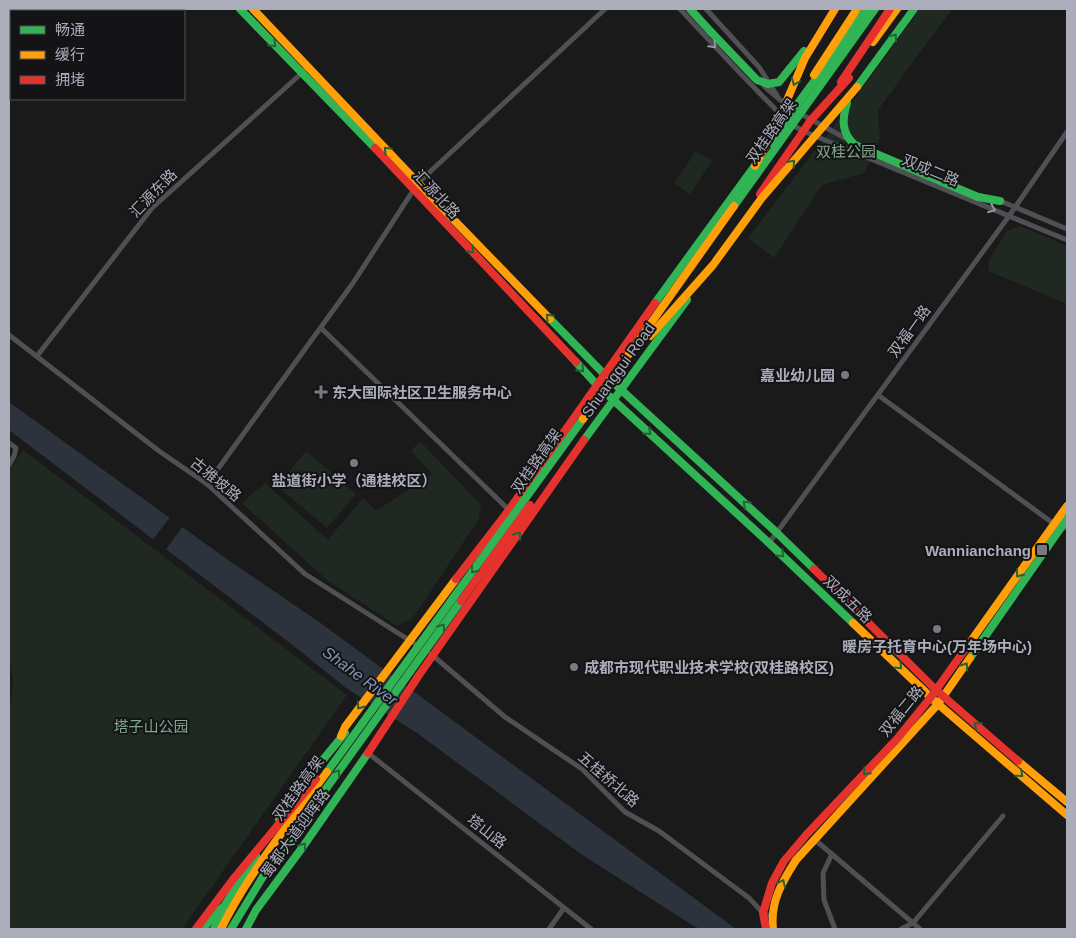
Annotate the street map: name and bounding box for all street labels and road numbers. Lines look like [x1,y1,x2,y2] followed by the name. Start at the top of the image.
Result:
[743,95,799,167] street label: 双桂路高架
[900,151,962,189] street label: 双成二路
[126,166,180,220] street label: 汇源东路
[410,166,464,222] street label: 汇源北路
[884,302,934,360] street label: 双福一路
[578,320,658,420] street label: Shuanggui Road
[508,425,564,497] street label: 双桂路高架
[187,454,245,504] street label: 古雅坡路
[821,572,875,626] street label: 双成五路
[876,682,926,740] street label: 双福二路
[575,748,643,810] street label: 五桂桥北路
[269,753,327,823] street label: 双桂路高架
[257,786,333,880] street label: 蜀都大道迎晖路
[464,810,510,852] street label: 塔山路

